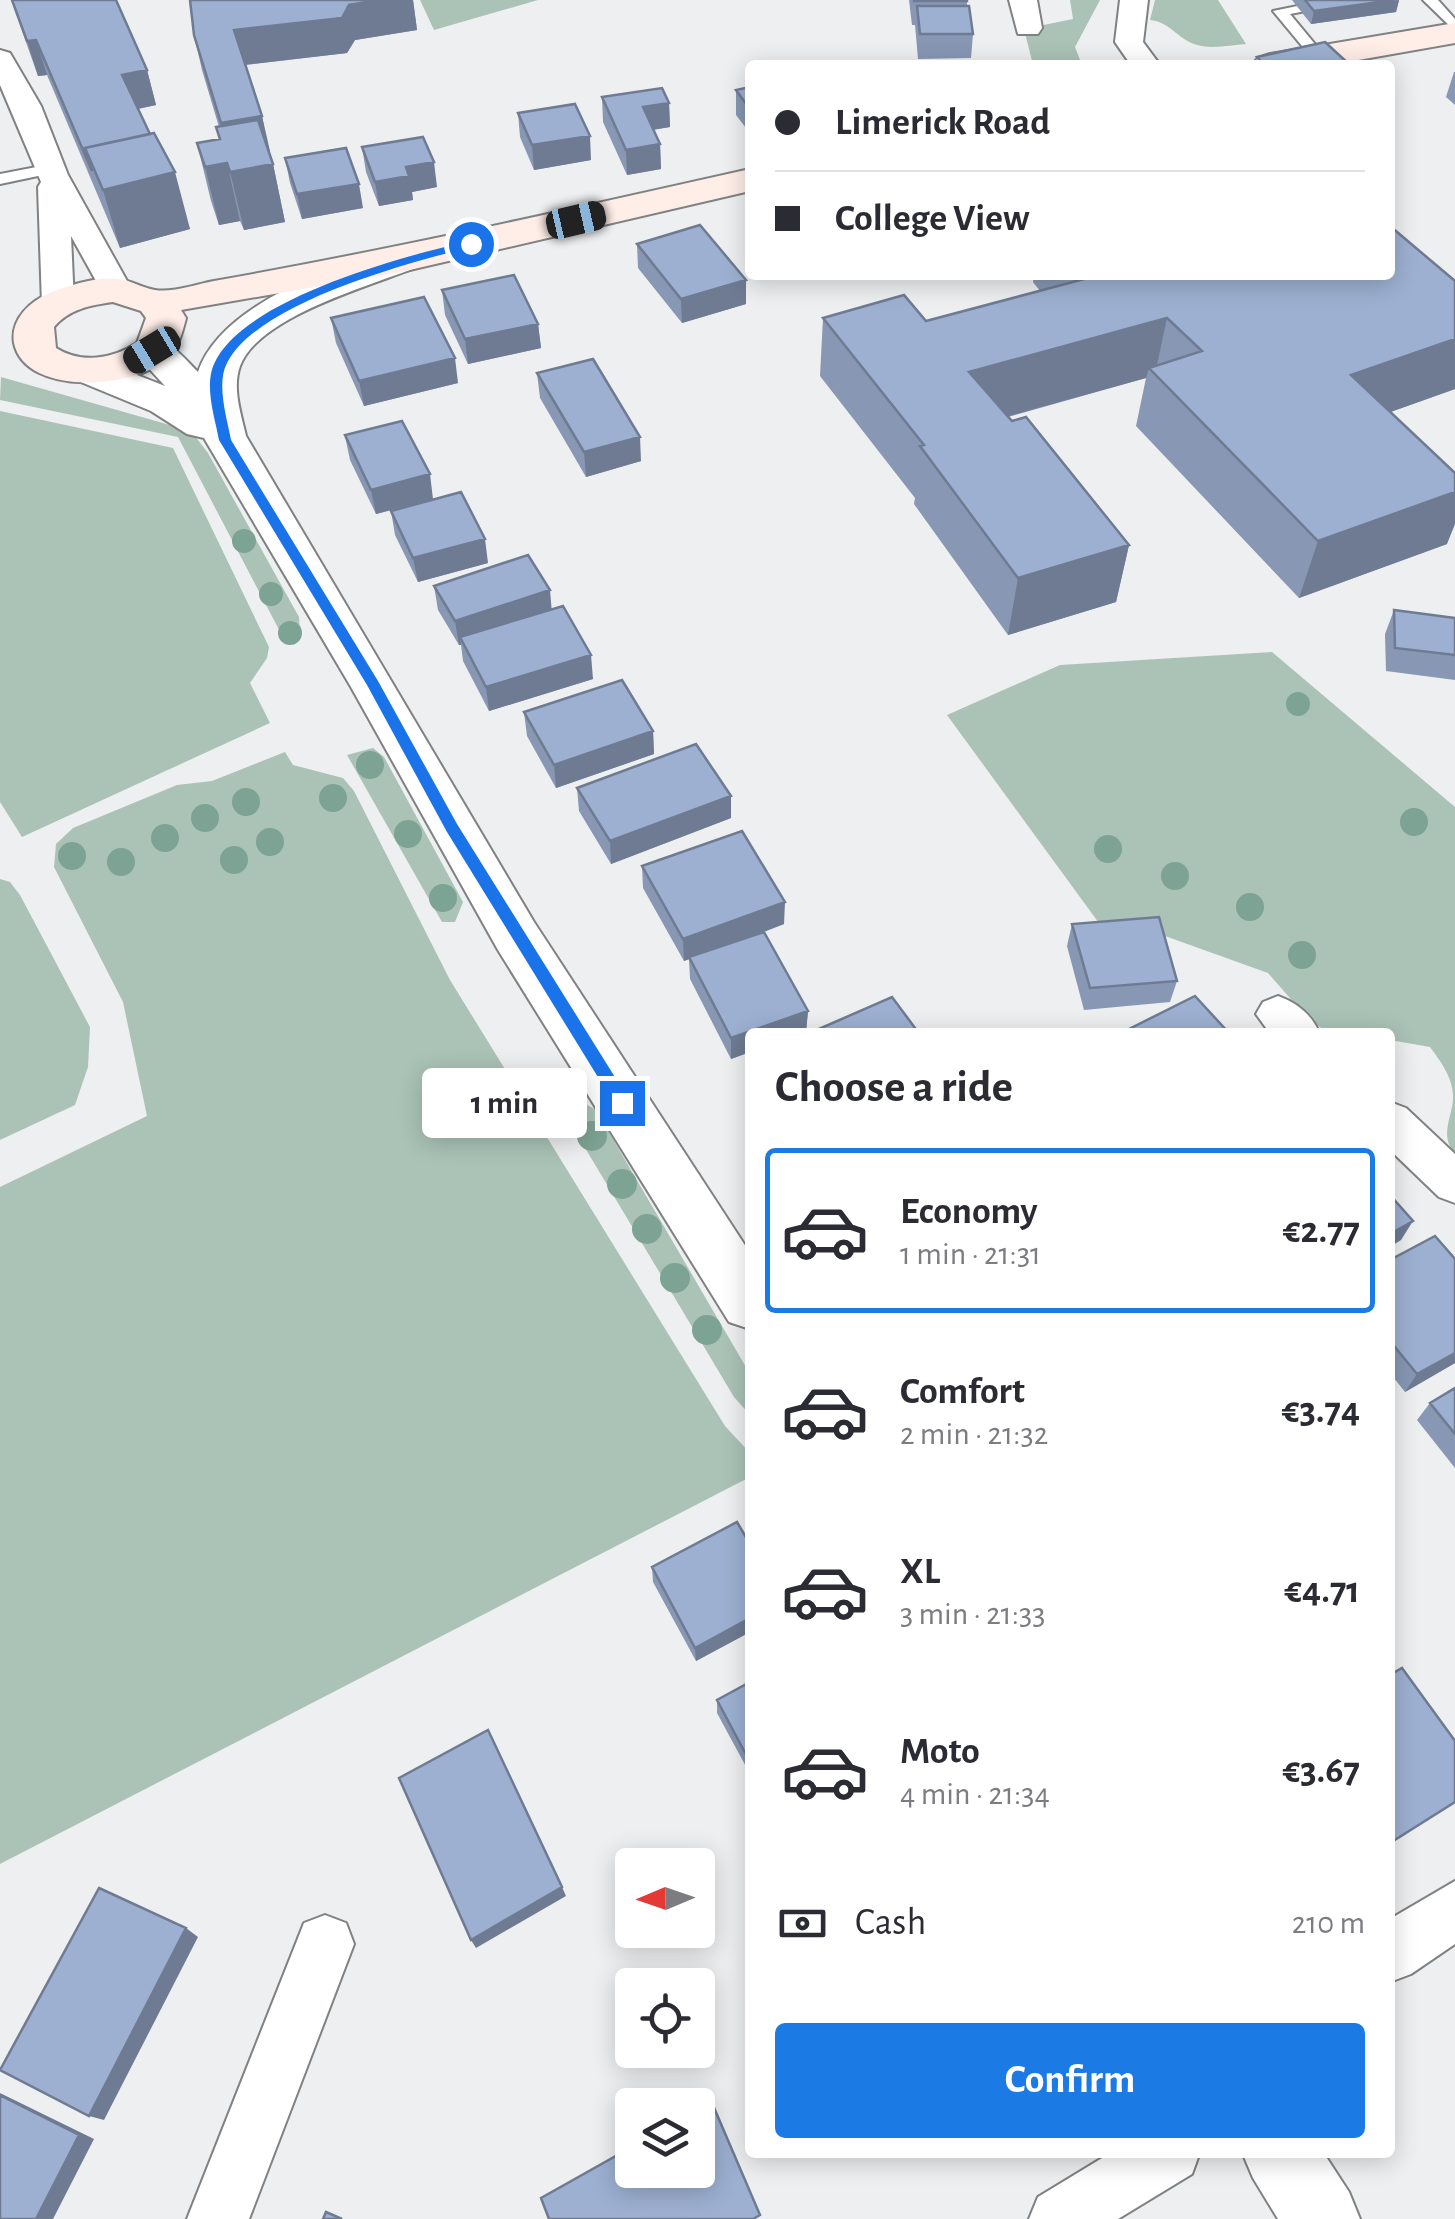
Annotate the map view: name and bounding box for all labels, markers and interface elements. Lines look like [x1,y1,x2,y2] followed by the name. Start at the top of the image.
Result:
[835,104,1050,142] text: Limerick Road
[543,199,609,241] car
[835,200,1030,238] text: College View
[449,222,494,267] route start
[119,322,185,378] car
[775,1065,1013,1110] text: Choose a ride
[422,1068,587,1138] callout: 1 min
[600,1081,645,1126] route end
[471,1087,538,1119] text: 1 min
[780,1186,870,1276] icon: car
[900,1193,1038,1231] text: Economy
[1283,1212,1360,1250] text: €2.77
[900,1238,1041,1270] text: 1 min · 21:31
[780,1366,870,1456] icon: car
[900,1373,1025,1411] text: Comfort
[1282,1392,1360,1430] text: €3.74
[900,1418,1048,1450] text: 2 min · 21:32
[780,1546,870,1636] icon: car
[900,1553,940,1591] text: XL
[1284,1572,1360,1610] text: €4.71
[900,1598,1045,1630] text: 3 min · 21:33
[780,1726,870,1816] icon: car
[900,1733,980,1771] text: Moto
[1282,1752,1360,1790] text: €3.67
[900,1778,1050,1810] text: 4 min · 21:34
[615,1848,715,1948] north arrow
[615,1848,715,2188] map controls
[775,1896,830,1951] icon: cash
[855,1904,926,1942] text: Cash
[1292,1907,1365,1939] text: 210 m
[615,1968,715,2068] button: locate
[775,2023,1365,2138] button: Confirm
[615,2088,715,2188] button: layers

